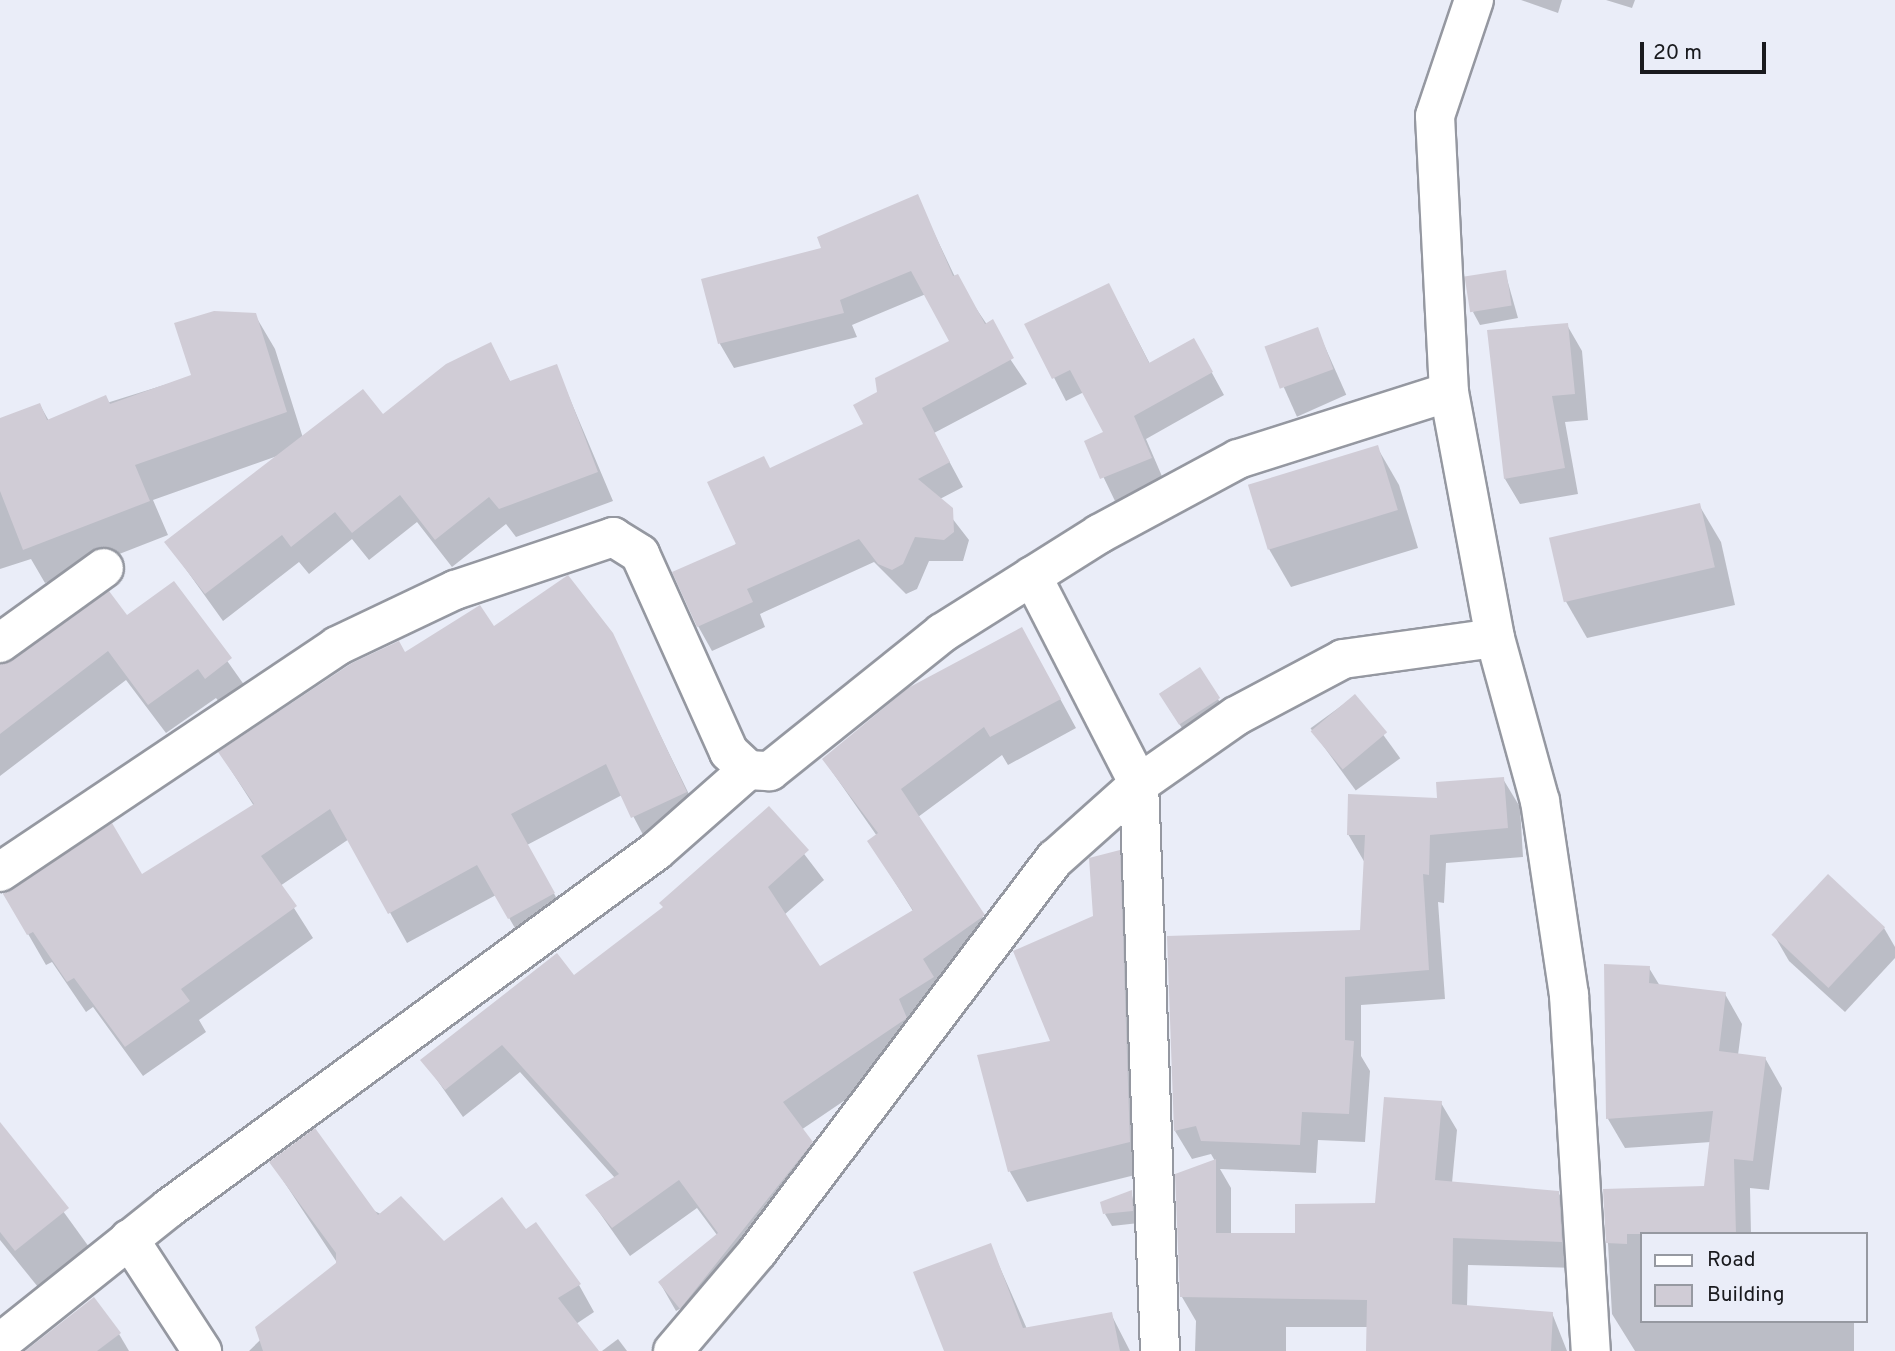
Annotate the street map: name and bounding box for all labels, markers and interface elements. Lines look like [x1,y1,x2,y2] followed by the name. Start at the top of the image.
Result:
[1643,28,1769,72] scale bar
[1653,40,1702,67] text: 20 m
[1640,1232,1867,1323] legend
[1707,1247,1756,1274] text: Road
[1707,1282,1785,1309] text: Building

